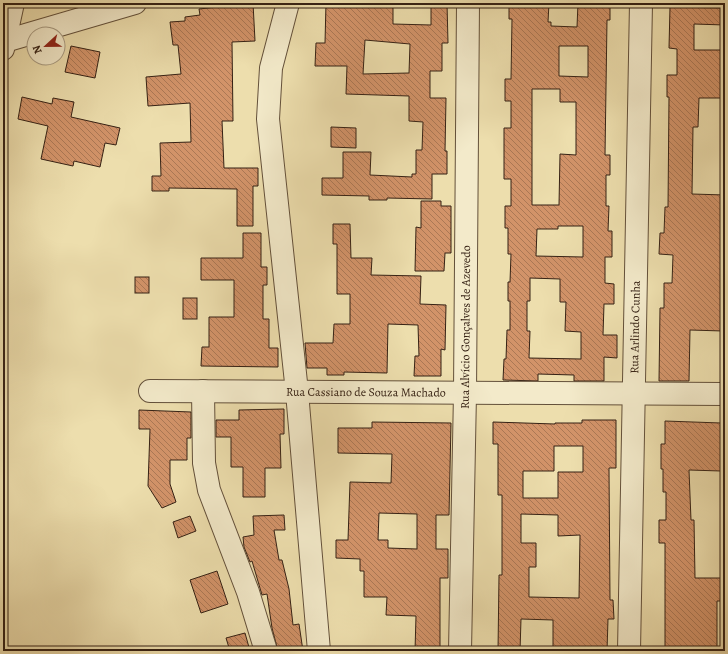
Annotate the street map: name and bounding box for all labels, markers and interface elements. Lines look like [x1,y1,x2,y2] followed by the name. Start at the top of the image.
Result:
[26,26,66,66] north arrow
[29,43,46,56] text: N
[457,245,474,409] street label: Rua Alvício Gonçalves de Azevedo
[626,280,644,374] street label: Rua Arlindo Cunha
[286,384,446,401] street label: Rua Cassiano de Souza Machado

